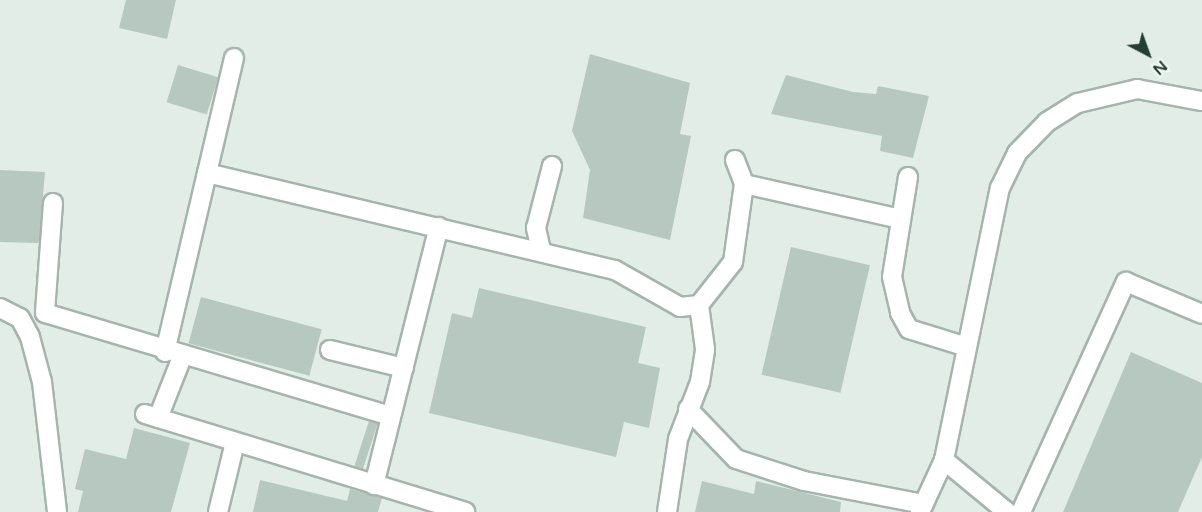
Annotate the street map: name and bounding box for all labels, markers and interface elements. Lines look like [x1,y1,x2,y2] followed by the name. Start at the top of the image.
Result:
[1118,24,1178,84] north arrow
[1148,56,1171,79] text: N

